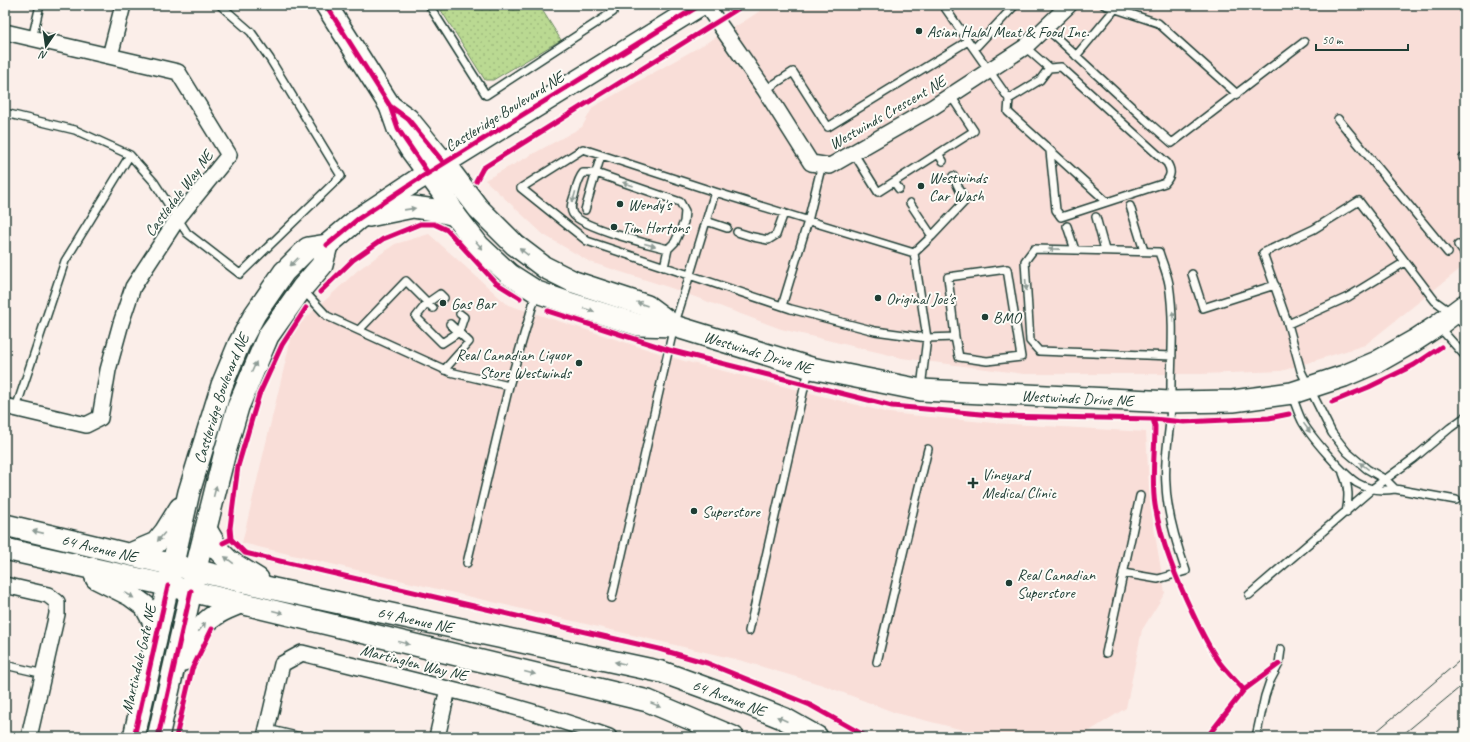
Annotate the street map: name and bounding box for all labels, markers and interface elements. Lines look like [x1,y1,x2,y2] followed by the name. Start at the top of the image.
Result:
[927,22,1090,42] place label: Asian Halal Meat & Food Inc.
[26,26,66,66] north arrow
[914,26,924,36] marker: Asian Halal Meat & Food Inc.
[1316,26,1408,52] scale bar
[1322,32,1344,48] text: 50 m
[37,48,49,63] text: N
[441,66,570,156] street label: Castleridge Boulevard NE
[826,70,952,154] street label: Westwinds Crescent NE
[140,145,219,241] street label: Castledale Way NE
[929,168,988,206] place label: Westwinds Car Wash
[621,181,633,187] one-way arrow
[916,181,926,191] marker: Westwinds Car Wash
[571,191,577,203] one-way arrow
[628,195,673,215] place label: Wendy's
[615,199,625,209] marker: Wendy's
[404,206,416,212] one-way arrow
[622,218,691,238] place label: Tim Hortons
[609,222,619,232] marker: Tim Hortons
[474,241,483,250] one-way arrow
[644,242,656,248] one-way arrow
[1048,246,1060,253] one-way arrow
[519,248,530,256] one-way arrow
[289,257,299,267] one-way arrow
[1023,279,1030,291] one-way arrow
[886,289,956,309] place label: Original Joe's
[873,293,883,303] marker: Original Joe's
[451,294,497,314] place label: Gas Bar
[438,298,448,308] marker: Gas Bar
[636,301,648,307] one-way arrow
[584,307,596,313] one-way arrow
[993,308,1023,328] place label: BMO
[1169,311,1176,323] one-way arrow
[980,312,990,322] marker: BMO
[701,327,817,379] street label: Westwinds Drive NE
[189,328,255,466] street label: Castleridge Boulevard NE
[456,345,573,383] place label: Real Canadian Liquor Store Westwinds
[574,358,584,368] marker: Real Canadian Liquor Store Westwinds
[251,362,257,373] one-way arrow
[1021,386,1136,411] street label: Westwinds Drive NE
[1303,423,1311,434] one-way arrow
[1359,462,1370,471] one-way arrow
[982,465,1057,503] place label: Vineyard Medical Clinic
[967,477,979,489] marker: Vineyard Medical Clinic
[213,485,219,497] one-way arrow
[702,502,762,522] place label: Superstore
[689,506,699,516] marker: Superstore
[32,529,44,535] one-way arrow
[59,530,141,568] street label: 64 Avenue NE
[156,532,165,542] one-way arrow
[224,556,235,565] one-way arrow
[1017,565,1096,603] place label: Real Canadian Superstore
[1004,578,1014,588] marker: Real Canadian Superstore
[123,592,135,599] one-way arrow
[117,601,162,715] street label: Martindale Gate NE
[375,602,457,639] street label: 64 Avenue NE
[271,610,284,616] one-way arrow
[198,622,206,633] one-way arrow
[358,640,472,687] street label: Martinglen Way NE
[398,640,410,646] one-way arrow
[614,660,626,666] one-way arrow
[524,671,536,677] one-way arrow
[689,675,771,722] street label: 64 Avenue NE
[651,702,662,708] one-way arrow
[777,716,788,722] one-way arrow

